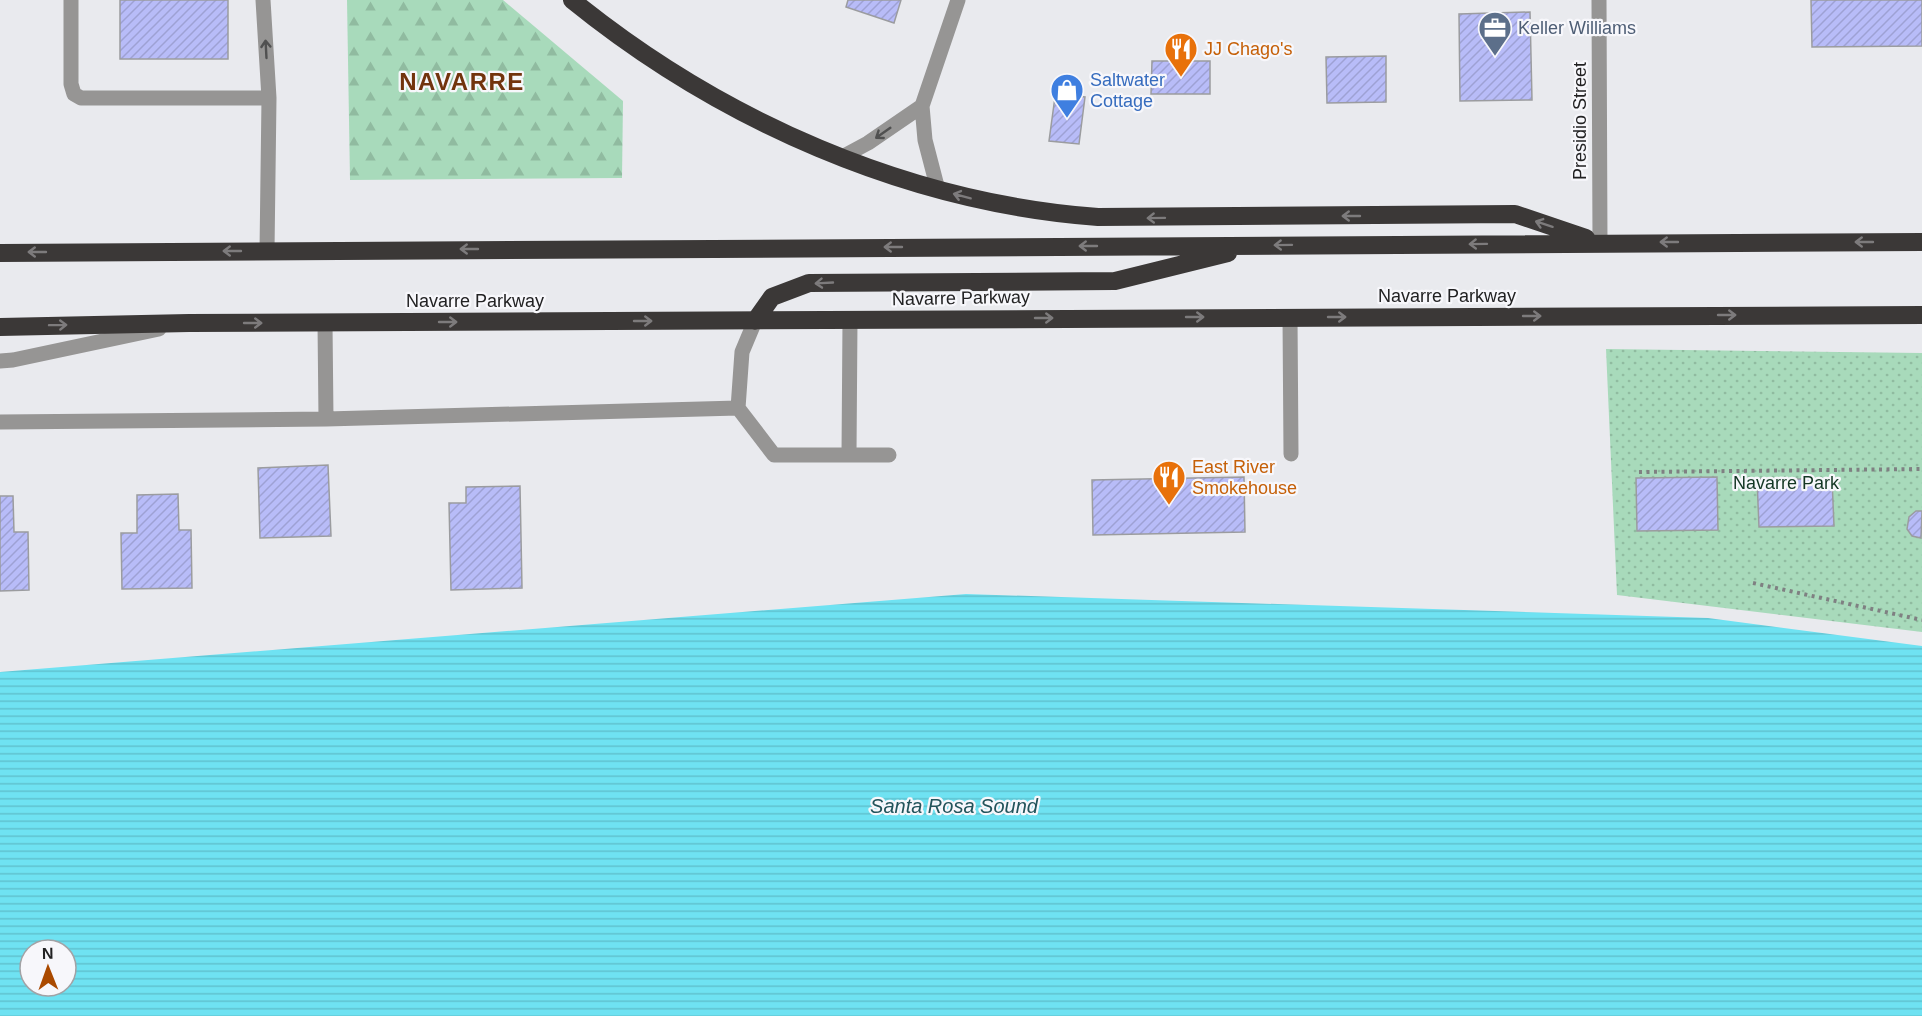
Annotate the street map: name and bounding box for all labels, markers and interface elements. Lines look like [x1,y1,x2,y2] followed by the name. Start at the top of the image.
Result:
[1477,10,1513,57] office icon: Keller Williams
[1518,18,1636,38] place label: Keller Williams
[1163,31,1199,78] restaurant icon: JJ Chago's
[1204,39,1292,59] place label: JJ Chago's
[261,40,272,59] one-way arrow
[1570,62,1590,180] street label: Presidio Street
[399,68,525,95] district label: NAVARRE
[1090,70,1165,111] place label: Saltwater Cottage
[1049,72,1085,119] shop icon: Saltwater Cottage
[875,127,892,139] one-way arrow
[953,190,972,201] one-way arrow
[1341,210,1361,222] one-way arrow
[1146,212,1166,224] one-way arrow
[1535,218,1554,229] one-way arrow
[1659,236,1679,248] one-way arrow
[1854,236,1874,248] one-way arrow
[1469,238,1489,249] one-way arrow
[1274,239,1294,251] one-way arrow
[1079,240,1099,252] one-way arrow
[884,241,904,253] one-way arrow
[460,243,480,255] one-way arrow
[223,245,243,257] one-way arrow
[28,246,48,258] one-way arrow
[814,277,834,288] one-way arrow
[1378,286,1516,306] street label: Navarre Parkway
[892,287,1030,309] street label: Navarre Parkway
[406,291,544,311] street label: Navarre Parkway
[1717,309,1737,321] one-way arrow
[1522,310,1542,322] one-way arrow
[1184,311,1204,323] one-way arrow
[1327,311,1347,323] one-way arrow
[1033,312,1053,324] one-way arrow
[633,315,653,327] one-way arrow
[438,316,458,328] one-way arrow
[243,317,263,329] one-way arrow
[48,320,68,331] one-way arrow
[1192,457,1297,498] place label: East River Smokehouse
[1151,459,1187,506] restaurant icon: East River Smokehouse
[1733,473,1840,493] park label: Navarre Park
[870,795,1039,817] water label: Santa Rosa Sound
[18,938,78,998] north arrow
[42,945,54,962] text: N

